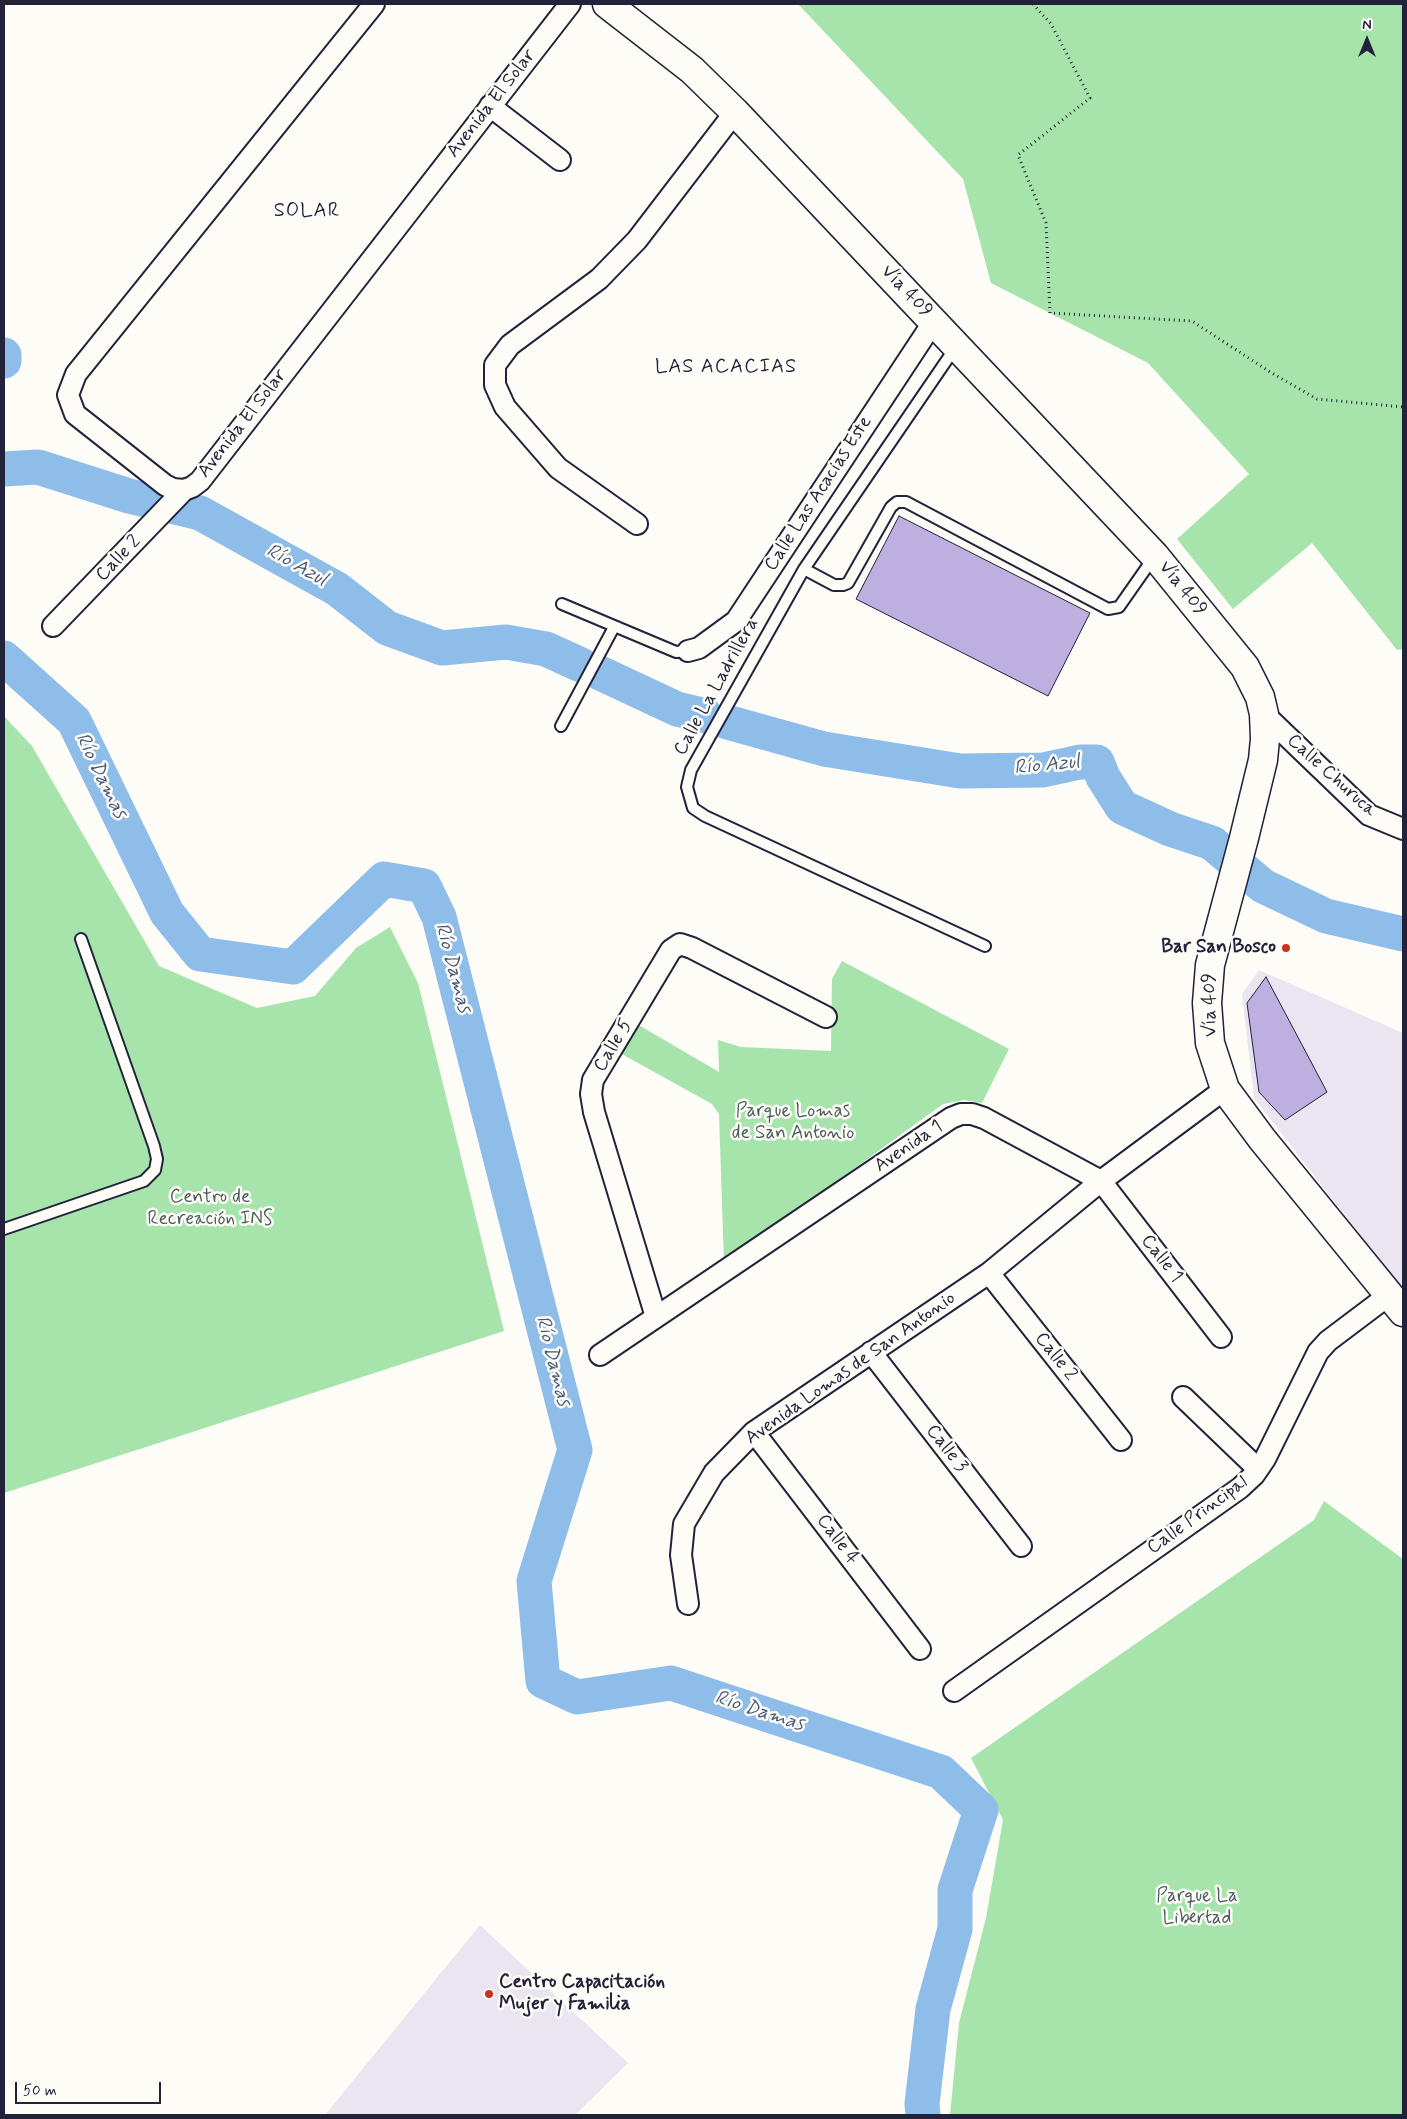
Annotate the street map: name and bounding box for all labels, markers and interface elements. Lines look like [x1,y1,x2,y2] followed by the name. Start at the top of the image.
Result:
[1342,15,1392,65] north arrow
[1362,16,1372,34] text: N
[443,45,541,163] street label: Avenida El Solar
[273,200,341,224] district label: SOLAR
[875,261,937,323] street label: Vía 409
[658,356,794,380] district label: LAS ACACIAS
[194,365,292,483] street label: Avenida El Solar
[760,412,878,576] street label: Calle Las Acacias Este
[92,531,146,587] street label: Calle 2
[261,540,331,592] water label: Río Azul
[1153,557,1211,621] street label: Vía 409
[670,614,764,760] street label: Calle La Ladrillera
[69,729,131,823] water label: Río Damas
[1282,730,1380,822] street label: Calle Churuca
[1013,751,1081,781] water label: Río Azul
[429,921,475,1015] water label: Río Damas
[1161,937,1276,959] place label: Bar San Bosco
[1280,942,1292,954] marker: Bar San Bosco
[1199,973,1223,1037] street label: Vía 409
[589,1016,639,1076] street label: Calle 5
[732,1101,854,1145] park label: Parque Lomas de San Antonio
[871,1116,947,1178] street label: Avenida 1
[147,1187,273,1231] park label: Centro de Recreación INS
[1135,1231,1187,1287] street label: Calle 1
[742,1288,960,1450] street label: Avenida Lomas de San Antonio
[529,1314,575,1408] water label: Río Damas
[1029,1328,1081,1386] street label: Calle 2
[920,1420,972,1478] street label: Calle 3
[1143,1472,1253,1560] street label: Calle Principal
[811,1510,863,1570] street label: Calle 4
[712,1686,806,1738] water label: Río Damas
[1156,1886,1238,1930] park label: Parque La Libertad
[499,1972,665,2016] place label: Centro Capacitación Mujer y Familia
[483,1988,495,2000] marker: Centro Capacitación Mujer y Familia
[18,2072,164,2104] scale bar
[23,2081,57,2101] text: 50 m

